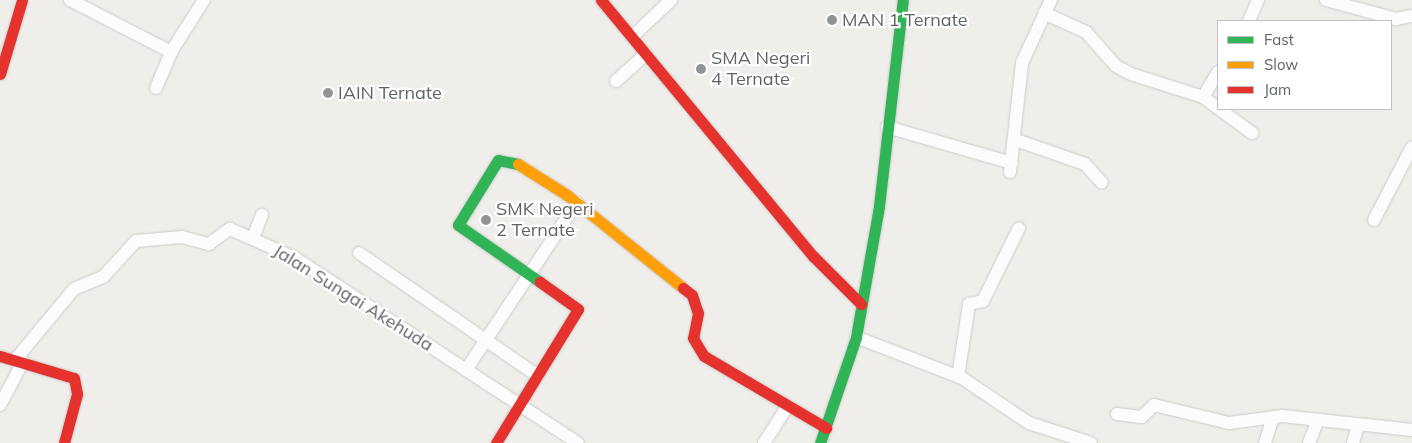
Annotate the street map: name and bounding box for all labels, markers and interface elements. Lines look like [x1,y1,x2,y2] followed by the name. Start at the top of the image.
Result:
[842,9,967,31] place label: MAN 1 Ternate
[826,14,838,26] marker: MAN 1 Ternate
[1217,20,1392,110] legend
[1264,30,1294,49] text: Fast
[711,48,810,90] place label: SMA Negeri 4 Ternate
[1264,55,1298,74] text: Slow
[695,63,707,75] marker: SMA Negeri 4 Ternate
[1264,80,1291,99] text: Jam
[338,82,442,104] place label: IAIN Ternate
[322,87,334,99] marker: IAIN Ternate
[496,199,593,242] place label: SMK Negeri 2 Ternate
[480,214,492,226] marker: SMK Negeri 2 Ternate
[269,240,437,356] street label: Jalan Sungai Akehuda

